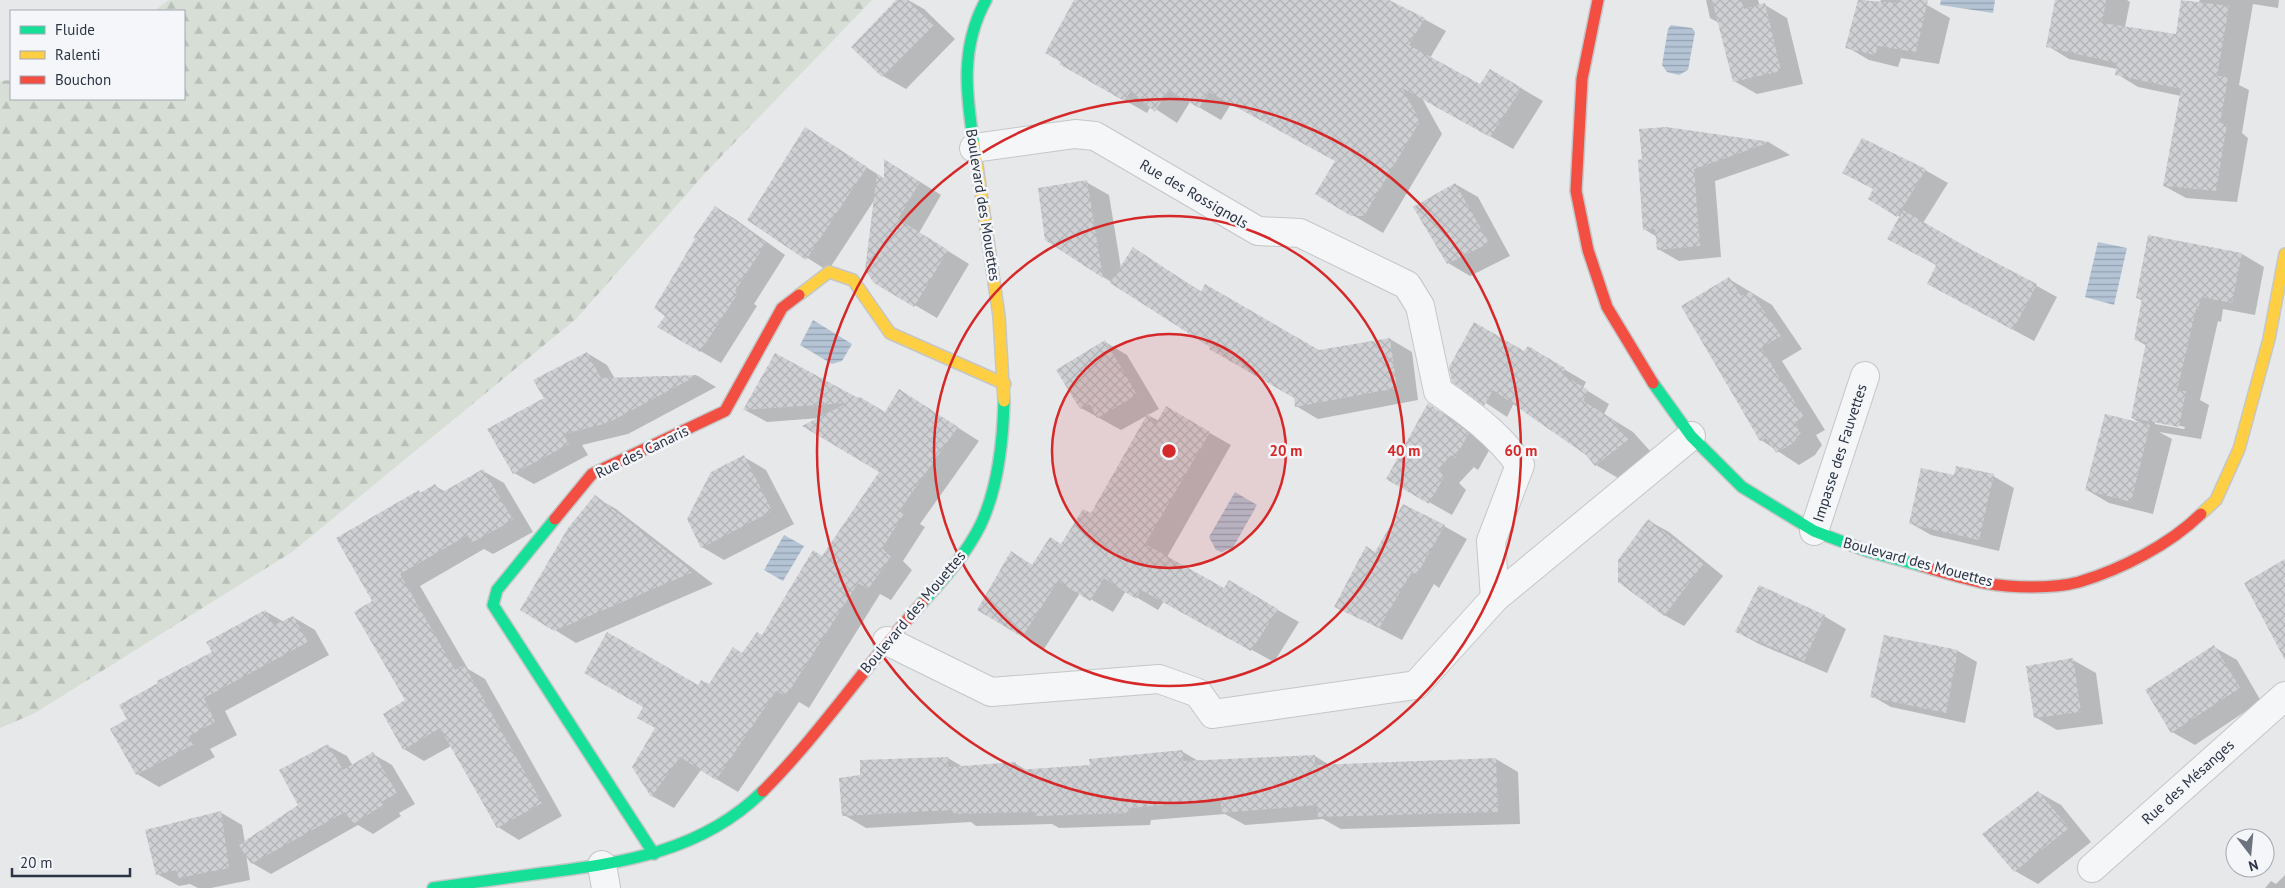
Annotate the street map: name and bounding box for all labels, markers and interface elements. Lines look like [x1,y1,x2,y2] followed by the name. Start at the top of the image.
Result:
[10,10,185,100] legend
[55,20,95,39] text: Fluide
[55,45,101,64] text: Ralenti
[55,70,111,89] text: Bouchon
[962,127,1005,282] street label: Boulevard des Mouettes
[1137,155,1252,232] street label: Rue des Rossignols
[1808,381,1871,524] street label: Impasse des Fauvettes
[592,421,691,482] street label: Rue des Canaris
[1270,441,1302,460] text: 20 m
[1388,441,1420,460] text: 40 m
[1505,441,1537,460] text: 60 m
[1160,442,1178,460] centre of rings
[1841,532,1995,591] street label: Boulevard des Mouettes
[856,547,969,677] street label: Boulevard des Mouettes
[2137,735,2238,828] street label: Rue des Mésanges
[2225,828,2275,878] north arrow
[12,846,130,878] scale bar
[20,853,53,872] text: 20 m
[2247,856,2260,875] text: N

